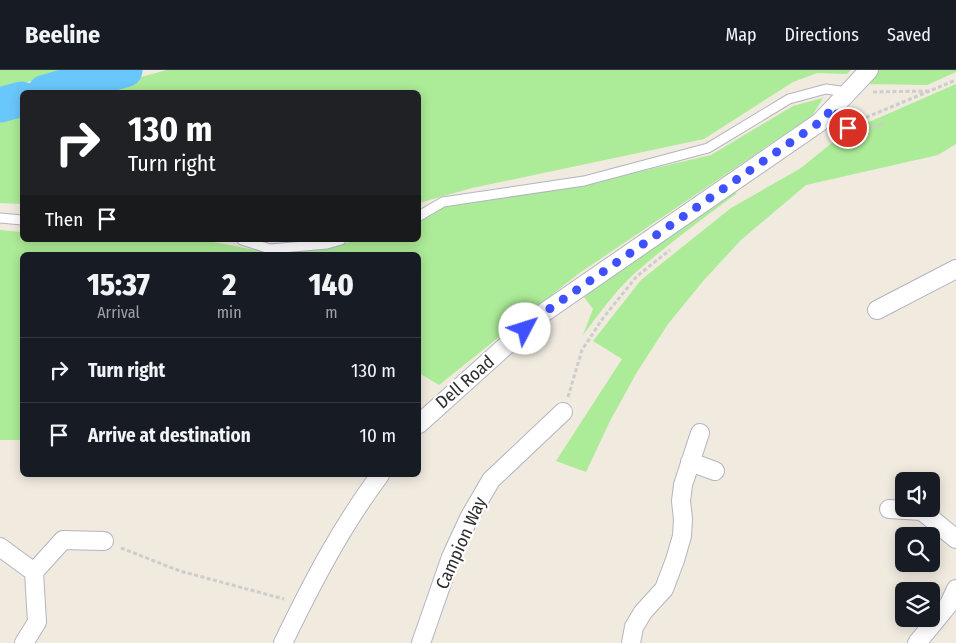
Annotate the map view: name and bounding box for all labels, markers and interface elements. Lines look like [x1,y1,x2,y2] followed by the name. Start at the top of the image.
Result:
[25,21,100,49] text: Beeline
[725,24,757,46] text: Map
[785,24,859,46] text: Directions
[887,24,931,46] text: Saved
[827,107,869,149] pin
[128,108,212,150] text: 130 m
[45,110,110,175] icon: right
[834,114,862,142] icon: arrive
[128,150,216,177] text: Turn right
[93,205,121,233] icon: arrive
[45,208,83,231] text: Then
[87,267,150,303] text: 15:37
[222,267,236,303] text: 2
[309,267,354,303] text: 140
[498,302,550,354] position arrow
[97,303,140,322] text: Arrival
[217,303,242,322] text: min
[325,303,337,322] text: m
[431,351,499,413] street label: Dell Road
[45,356,73,384] icon: right
[88,359,165,382] text: Turn right
[351,359,396,382] text: 130 m
[45,421,73,449] icon: arrive
[88,424,251,447] text: Arrive at destination
[360,424,396,447] text: 10 m
[895,472,940,627] map controls
[895,472,940,517] button: sound
[431,494,491,592] street label: Campion Way
[895,527,940,572] button: search
[895,582,940,627] button: layers

